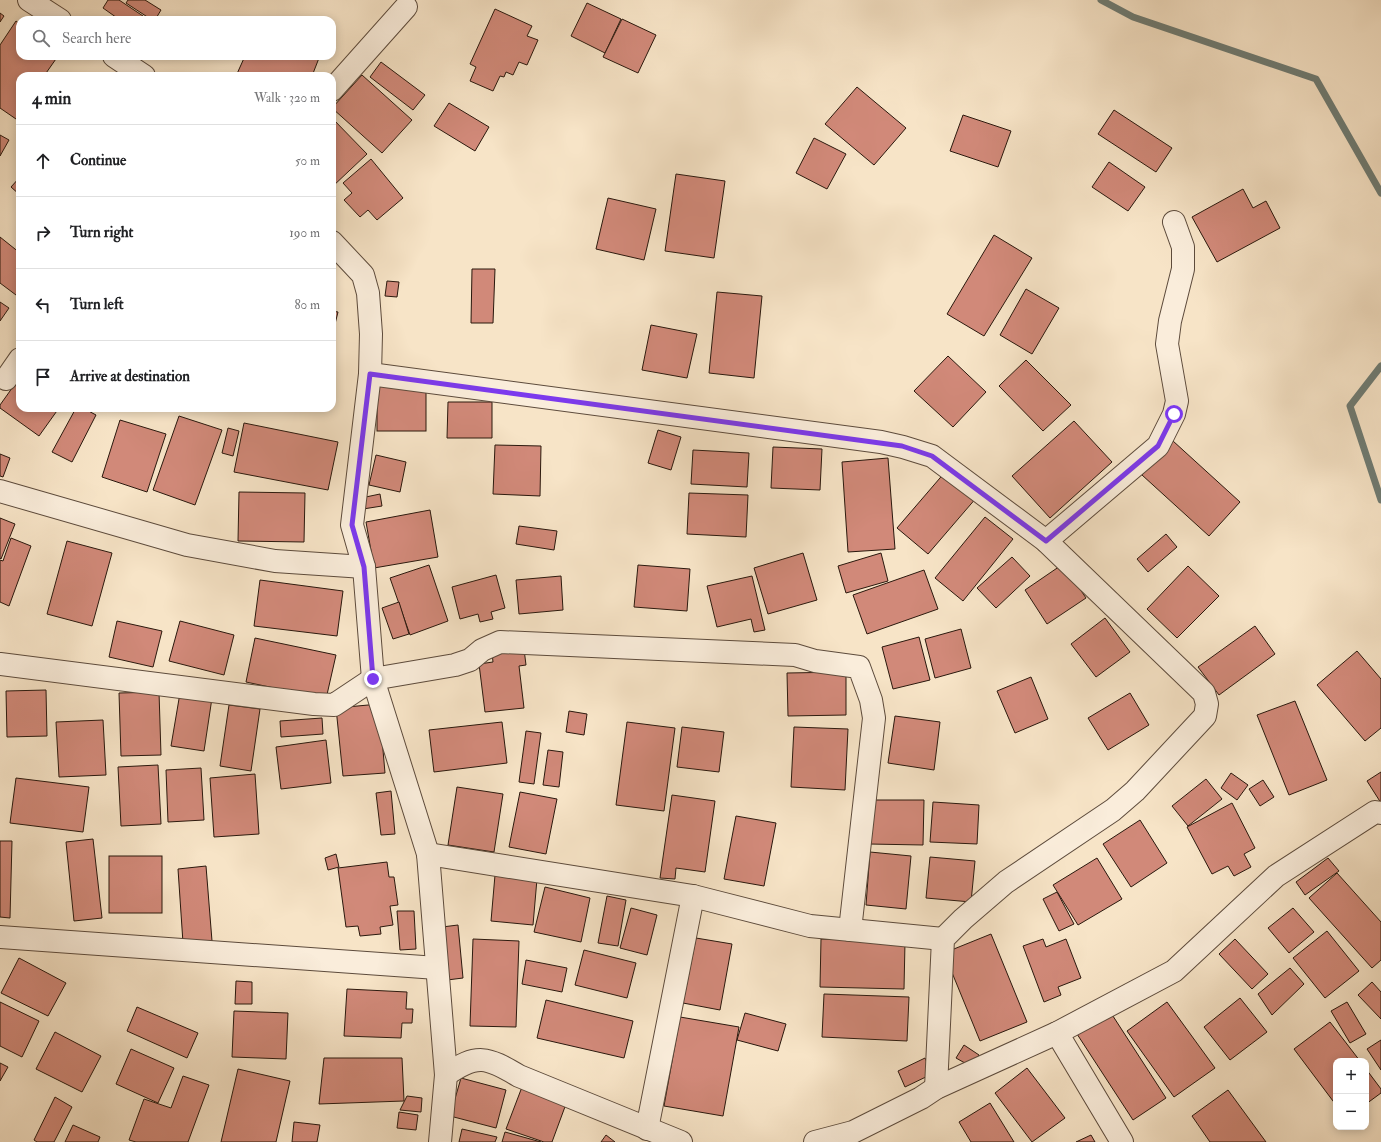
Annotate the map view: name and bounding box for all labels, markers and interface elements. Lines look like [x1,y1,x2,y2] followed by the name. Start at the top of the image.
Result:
[16,16,336,60] search box
[30,27,52,49] icon: search
[62,29,131,48] text: Search here
[32,88,71,109] text: 4 min
[254,90,320,106] text: Walk · 320 m
[32,150,54,172] icon: ahead
[70,151,126,170] text: Continue
[295,153,320,169] text: 50 m
[32,222,54,244] icon: right
[70,223,133,242] text: Turn right
[289,225,320,241] text: 190 m
[32,294,54,316] icon: left
[70,295,124,314] text: Turn left
[294,297,320,313] text: 80 m
[32,366,54,388] icon: arrive
[70,367,190,386] text: Arrive at destination
[1165,405,1183,423] route start
[364,670,382,688] route end
[1333,1058,1369,1130] map controls
[1333,1058,1369,1094] button: +
[1333,1094,1369,1130] button: −

